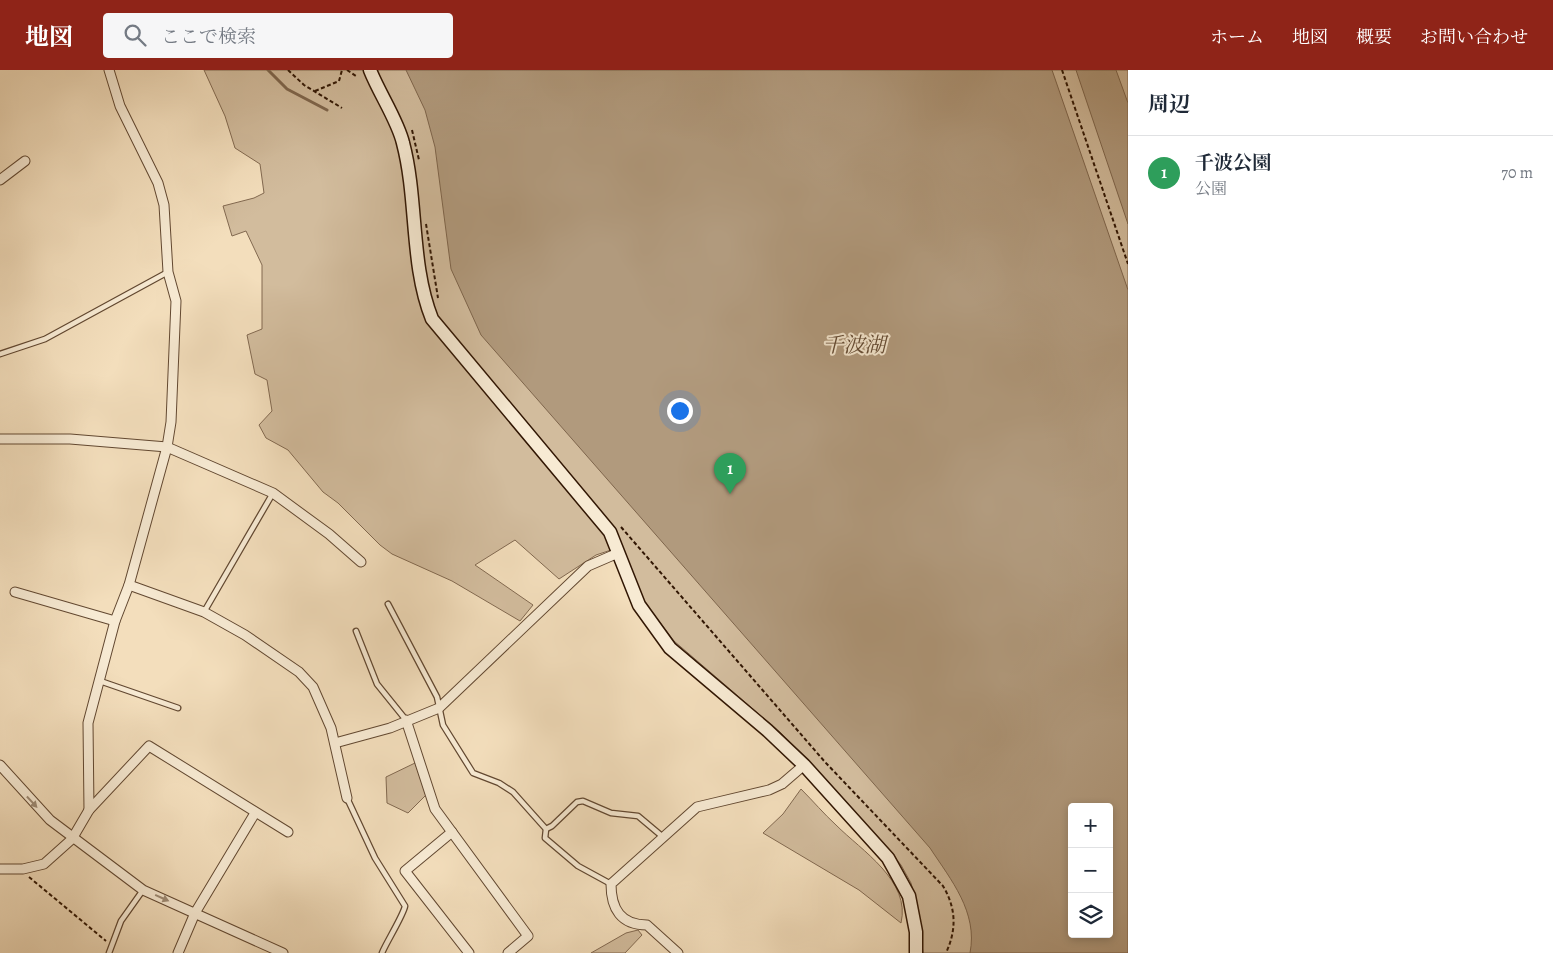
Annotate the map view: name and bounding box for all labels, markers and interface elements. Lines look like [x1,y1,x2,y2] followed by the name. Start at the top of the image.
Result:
[103,13,453,58] search box
[25,21,73,53] text: 地図
[121,21,149,49] icon: search
[161,24,256,50] text: ここで検索
[1210,25,1264,49] text: ホーム
[1292,25,1328,49] text: 地図
[1356,25,1392,49] text: 概要
[1420,25,1528,49] text: お問い合わせ
[1148,90,1190,118] text: 周辺
[1195,150,1271,176] text: 千波公園
[1161,162,1167,184] text: 1
[1501,162,1533,184] text: 70 m
[1195,178,1227,200] text: 公園
[823,331,889,359] water label: 千波湖
[667,398,693,424] your location
[714,453,746,494] pin: 1
[26,795,38,807] one-way arrow
[1068,803,1113,938] map controls
[1068,803,1113,848] button: +
[1068,848,1113,893] button: −
[1068,893,1113,938] button: layers
[155,895,169,903] one-way arrow

